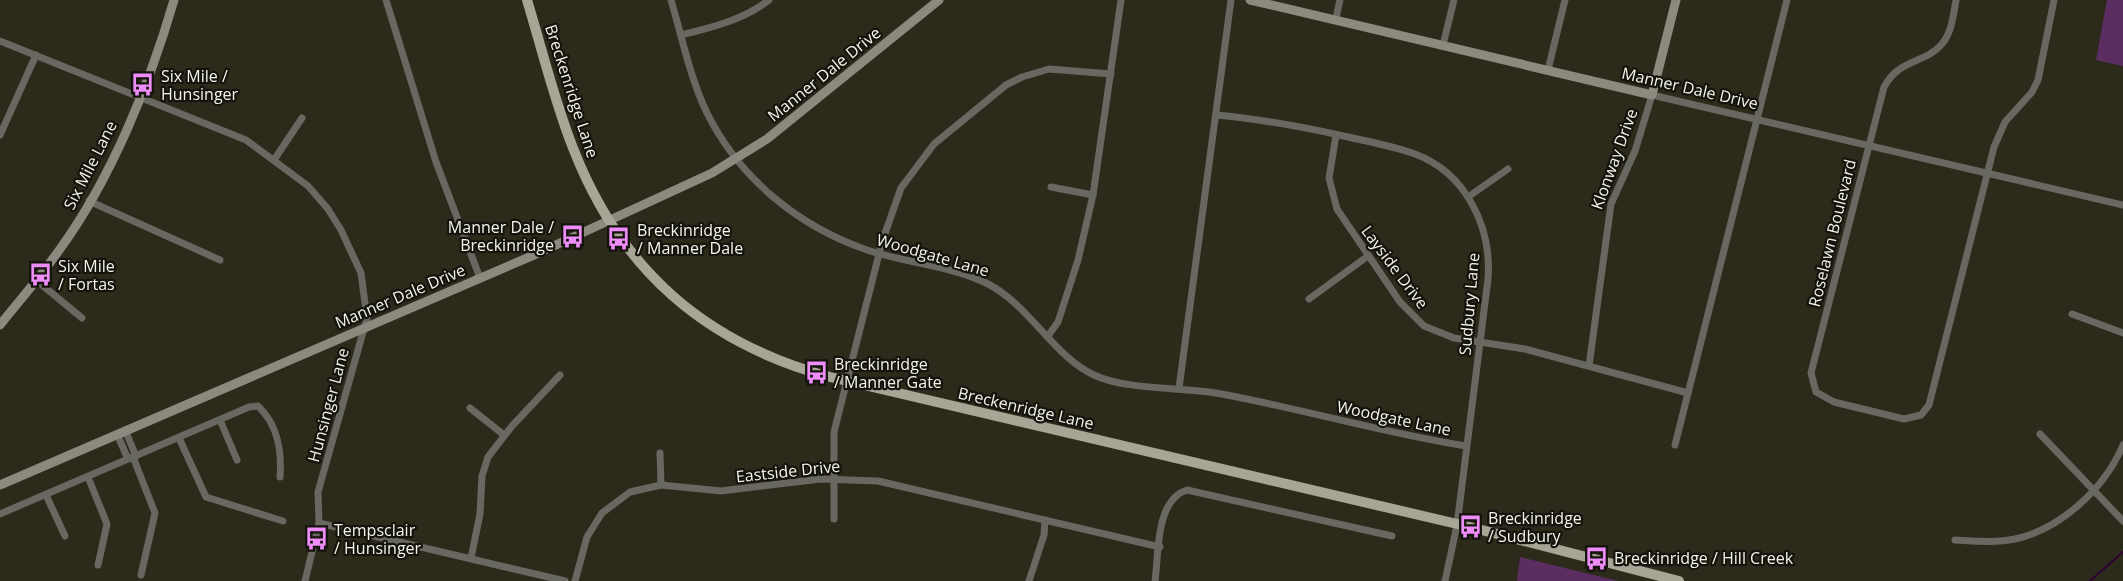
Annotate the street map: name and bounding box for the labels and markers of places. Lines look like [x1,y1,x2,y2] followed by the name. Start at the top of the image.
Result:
[161,65,239,105] place label: Six Mile / Hunsinger
[130,72,156,98] bus stop icon: Six Mile / Hunsinger
[448,216,554,256] place label: Manner Dale / Breckinridge
[637,219,743,259] place label: Breckinridge / Manner Dale
[559,223,585,249] bus stop icon: Manner Dale / Breckinridge
[606,226,632,252] bus stop icon: Breckinridge / Manner Dale
[58,255,115,295] place label: Six Mile / Fortas
[27,262,53,288] bus stop icon: Six Mile / Fortas
[834,353,942,393] place label: Breckinridge / Manner Gate
[803,360,829,386] bus stop icon: Breckinridge / Manner Gate
[1488,507,1582,547] place label: Breckinridge / Sudbury
[1457,514,1483,540] bus stop icon: Breckinridge / Sudbury
[334,519,422,559] place label: Tempsclair / Hunsinger
[303,526,329,552] bus stop icon: Tempsclair / Hunsinger
[1583,545,1609,571] bus stop icon: Breckinridge / Hill Creek
[1614,547,1794,569] place label: Breckinridge / Hill Creek

